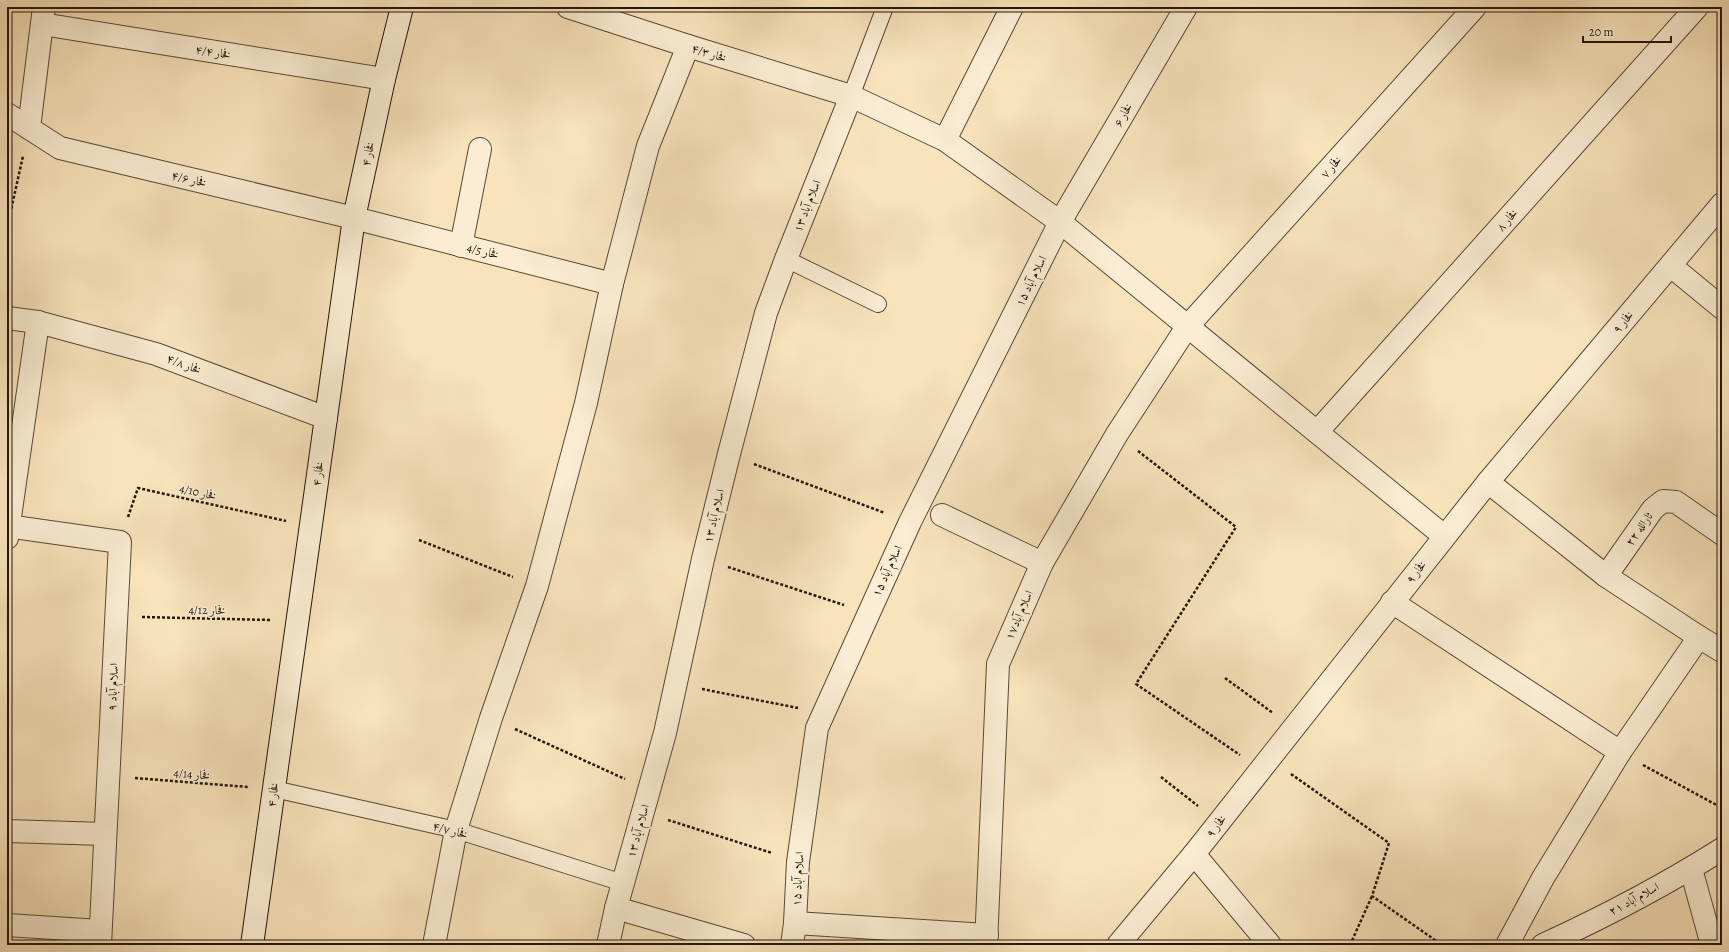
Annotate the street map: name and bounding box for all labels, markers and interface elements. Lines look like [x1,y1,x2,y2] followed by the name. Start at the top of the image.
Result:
[1583,18,1671,44] scale bar
[1589,24,1613,40] text: 20 m
[690,40,729,66] street label: فخار ۴/۳
[194,41,232,63] street label: فخار ۴/۴
[1110,100,1136,130] street label: فخار ۶
[358,140,378,168] street label: فخار ۴
[1317,152,1345,182] street label: فخار ۷
[170,167,208,191] street label: فخار ۴/۶
[789,177,828,236] street label: اسلام آباد ۱۳
[1493,205,1521,235] street label: فخار ۸
[465,239,501,263] street label: فخار 4/5
[1011,253,1053,310] street label: اسلام آباد ۱۵
[1609,307,1637,337] street label: فخار ۹
[164,350,204,378] street label: فخار ۴/۸
[308,460,328,487] street label: فخار ۴
[178,480,218,504] street label: فخار 4/10
[700,487,731,545] street label: اسلام آباد ۱۳
[1622,508,1657,549] street label: ثارالله ۲۲
[868,542,909,601] street label: اسلام آباد ۱۵
[1402,557,1430,587] street label: فخار ۹
[1001,587,1040,643] street label: اسلام آباد۱۷
[188,602,226,618] street label: فخار 4/12
[104,662,125,712] street label: اسلام آباد ۹
[173,764,211,784] street label: فخار 4/14
[263,781,283,808] street label: فخار ۴
[623,802,656,860] street label: اسلام آباد ۱۳
[1202,811,1230,841] street label: فخار ۹
[431,818,469,842] street label: فخار ۴/۷
[788,851,811,907] street label: اسلام آباد ۱۵
[1606,879,1664,922] street label: اسلام آباد ۲۱

